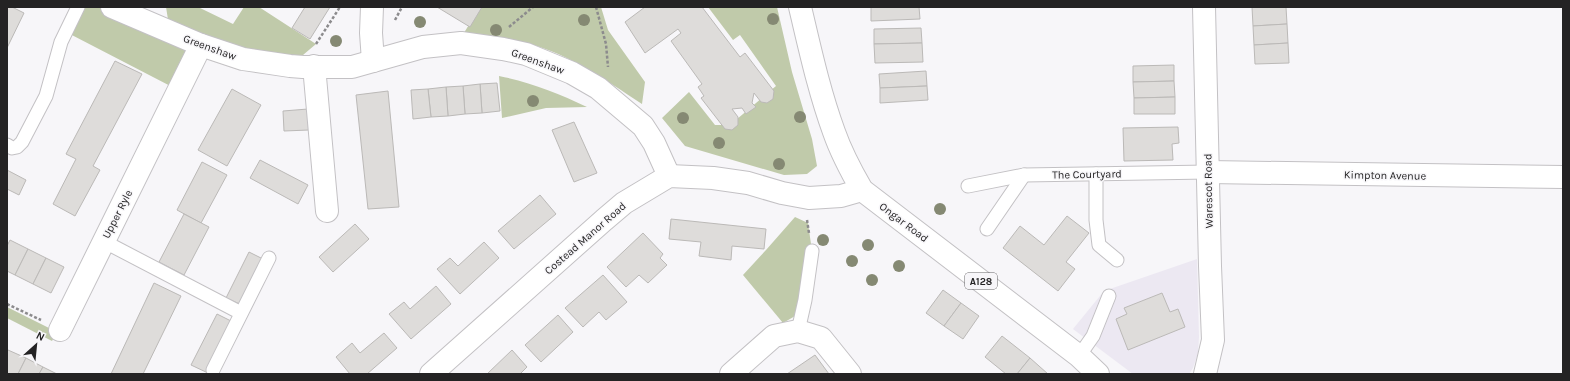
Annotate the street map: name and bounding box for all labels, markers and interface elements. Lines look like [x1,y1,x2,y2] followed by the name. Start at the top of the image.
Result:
[182,32,238,63] street label: Greenshaw
[510,46,566,77] street label: Greenshaw
[1201,154,1216,228] street label: Warescot Road
[1052,167,1122,182] street label: The Courtyard
[1344,168,1427,183] street label: Kimpton Avenue
[100,187,135,241] street label: Upper Ryle
[542,200,629,277] street label: Costead Manor Road
[877,200,931,245] street label: Ongar Road
[965,273,997,289] road number: A128
[16,325,56,365] north arrow
[34,329,47,344] text: N

